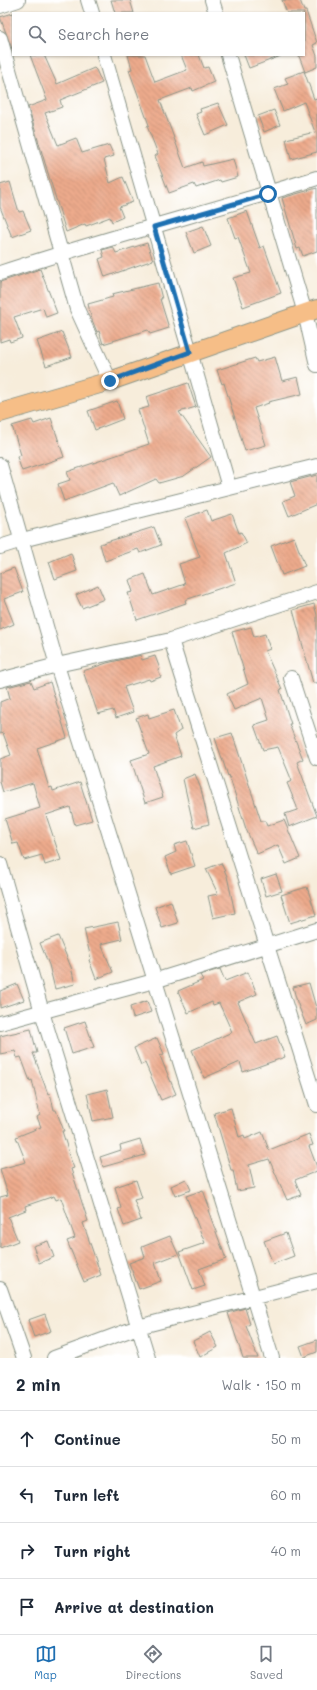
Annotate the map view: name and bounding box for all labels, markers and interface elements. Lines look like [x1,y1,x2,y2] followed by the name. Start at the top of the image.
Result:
[12,12,305,56] search box
[26,23,48,45] icon: search
[58,24,149,44] text: Search here
[259,185,277,203] route start
[101,372,119,390] route end
[16,1373,61,1395] text: 2 min
[221,1376,301,1393] text: Walk · 150 m
[16,1428,38,1450] icon: ahead
[54,1429,121,1449] text: Continue
[271,1430,301,1447] text: 50 m
[16,1484,38,1506] icon: left
[54,1485,119,1505] text: Turn left
[271,1486,301,1503] text: 60 m
[16,1540,38,1562] icon: right
[54,1541,131,1561] text: Turn right
[271,1542,301,1559] text: 40 m
[16,1596,38,1618] icon: arrive
[54,1597,214,1617] text: Arrive at destination
[34,1643,57,1682] tab: Map
[125,1643,181,1682] tab: Directions
[250,1643,283,1682] tab: Saved

